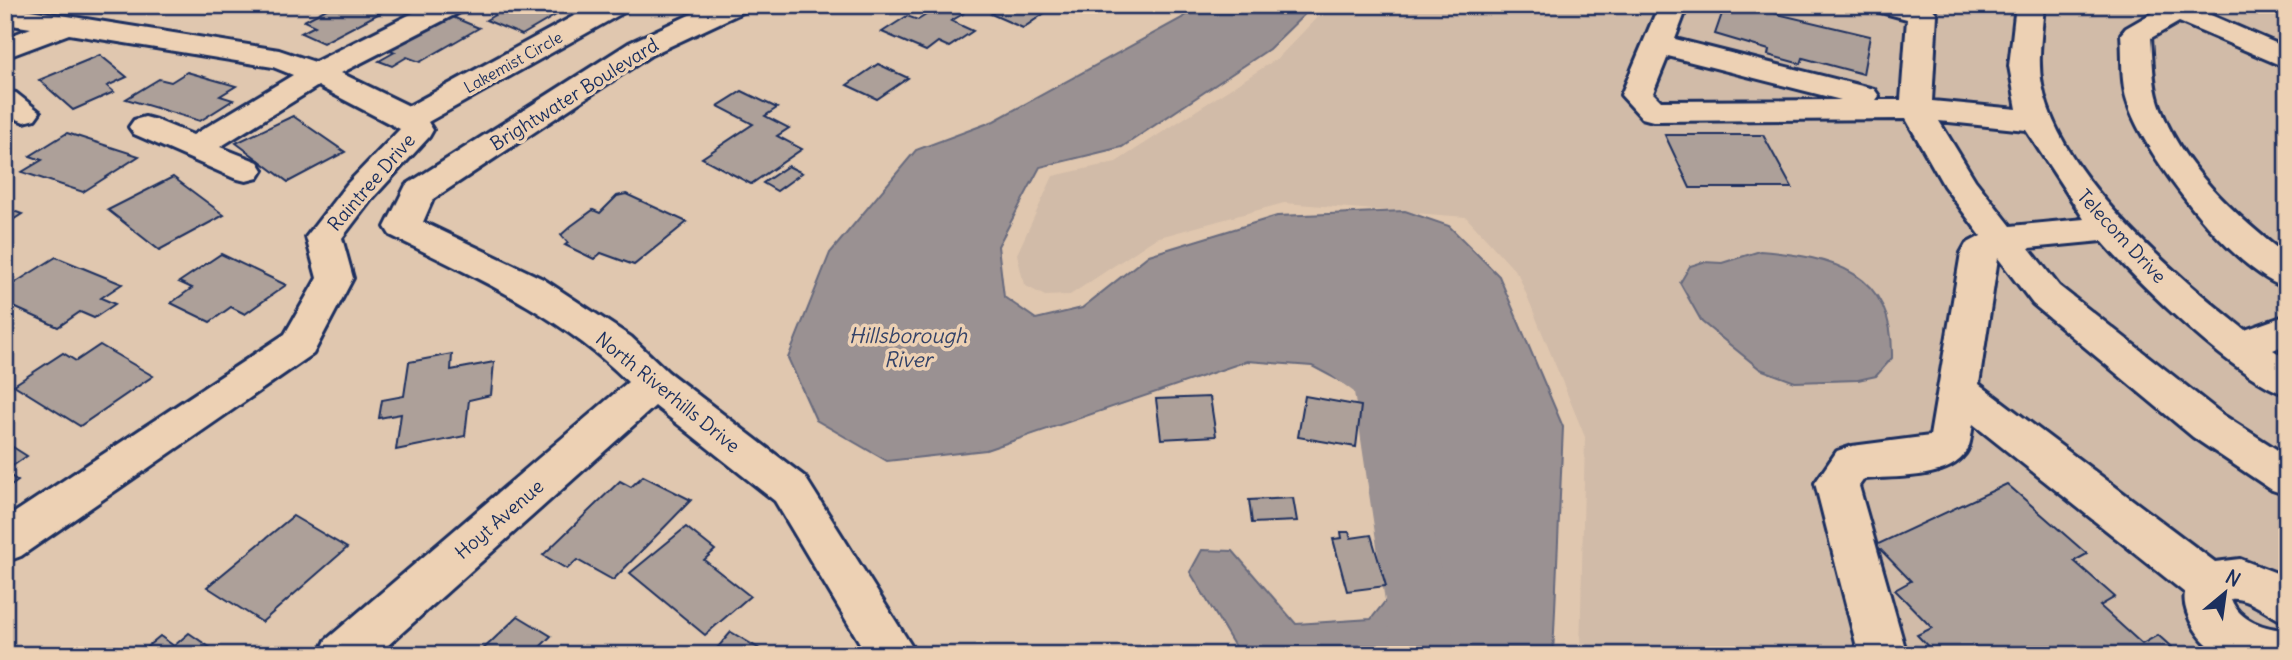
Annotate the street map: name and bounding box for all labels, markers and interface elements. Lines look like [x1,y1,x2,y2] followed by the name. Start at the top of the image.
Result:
[460,27,566,97] street label: Lakemist Circle
[485,32,663,156] street label: Brightwater Boulevard
[322,128,420,236] street label: Raintree Drive
[2072,184,2172,288] street label: Telecom Drive
[849,322,968,373] water label: Hillsborough River
[591,326,745,458] street label: North Riverhills Drive
[450,474,548,564] street label: Hoyt Avenue
[2190,558,2260,628] north arrow
[2222,564,2245,592] text: N

